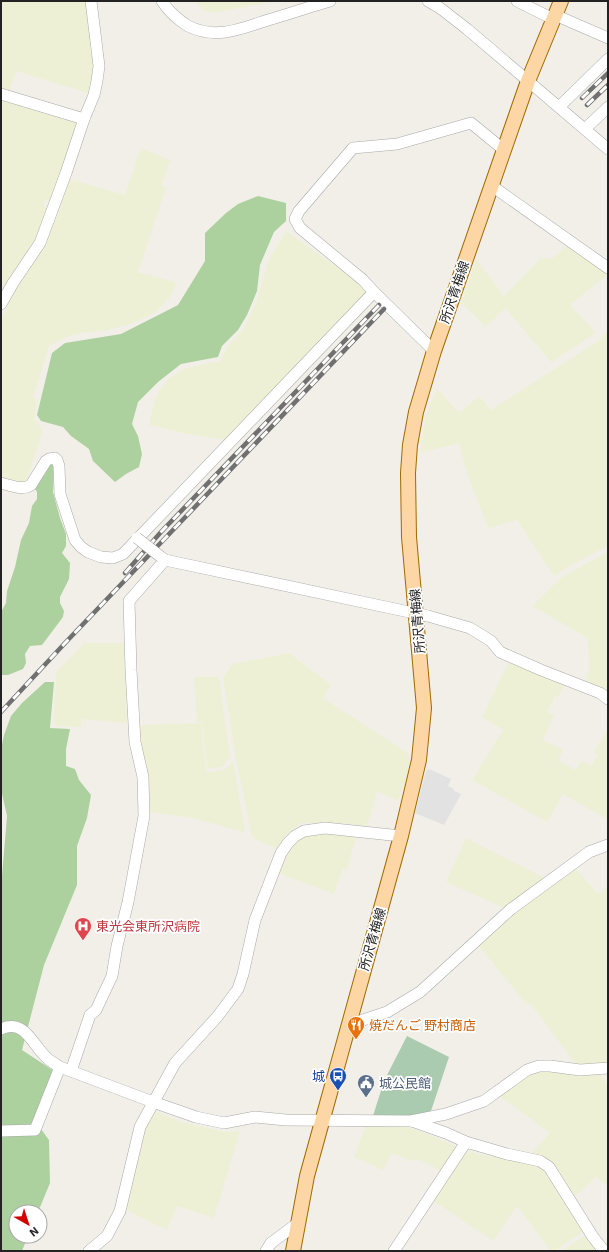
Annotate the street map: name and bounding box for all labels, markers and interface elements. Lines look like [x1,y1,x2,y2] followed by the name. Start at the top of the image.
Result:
[436,259,472,325] street label: 所沢青梅線
[406,588,428,654] street label: 所沢青梅線
[355,906,389,972] street label: 所沢青梅線
[73,916,93,941] hospital icon: 東光会東所沢病院
[96,918,200,934] place label: 東光会東所沢病院
[346,1015,366,1040] restaurant icon: 焼だんご 野村商店
[369,1017,476,1033] place label: 焼だんご 野村商店
[328,1066,348,1091] bus stop icon: 城
[312,1068,325,1084] place label: 城
[356,1073,376,1098] public building icon: 城公民館
[379,1075,431,1091] place label: 城公民館
[8,1204,48,1244] north arrow
[27,1225,42,1240] text: N

